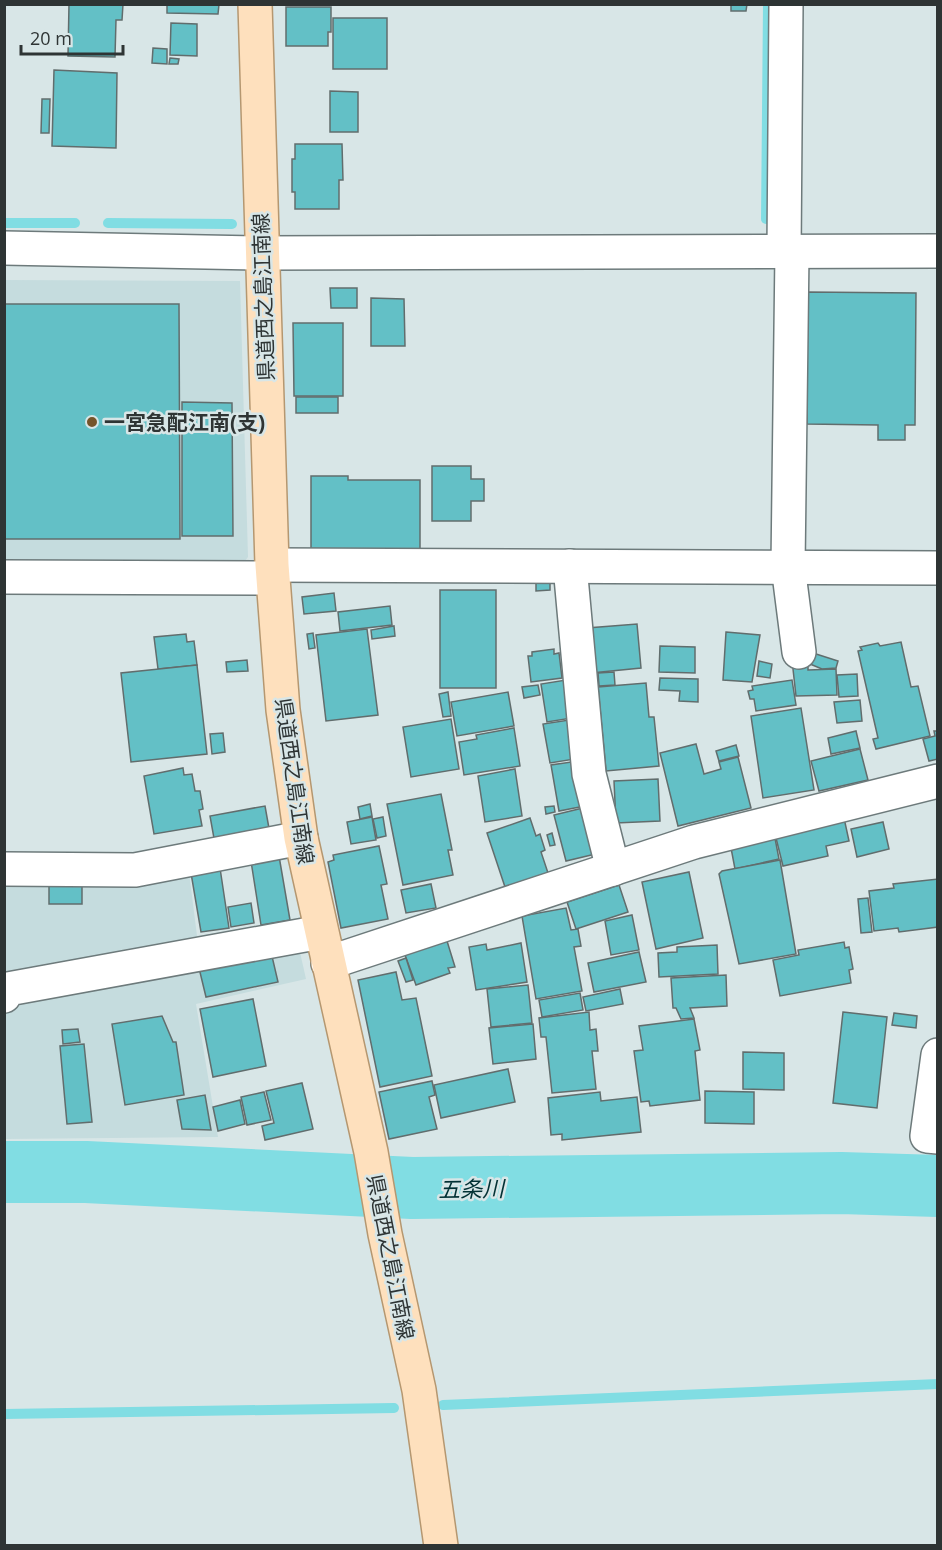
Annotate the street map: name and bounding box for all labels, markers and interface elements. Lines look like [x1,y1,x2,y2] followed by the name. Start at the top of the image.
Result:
[21,18,123,56] scale bar
[30,26,72,50] text: 20 m
[246,213,280,381] street label: 県道西之島江南線
[104,408,265,436] place label: 一宮急配江南(支)
[85,415,99,429] marker: 一宮急配江南(支)
[269,696,321,866] street label: 県道西之島江南線
[361,1172,421,1342] street label: 県道西之島江南線
[438,1172,506,1204] water label: 五条川

